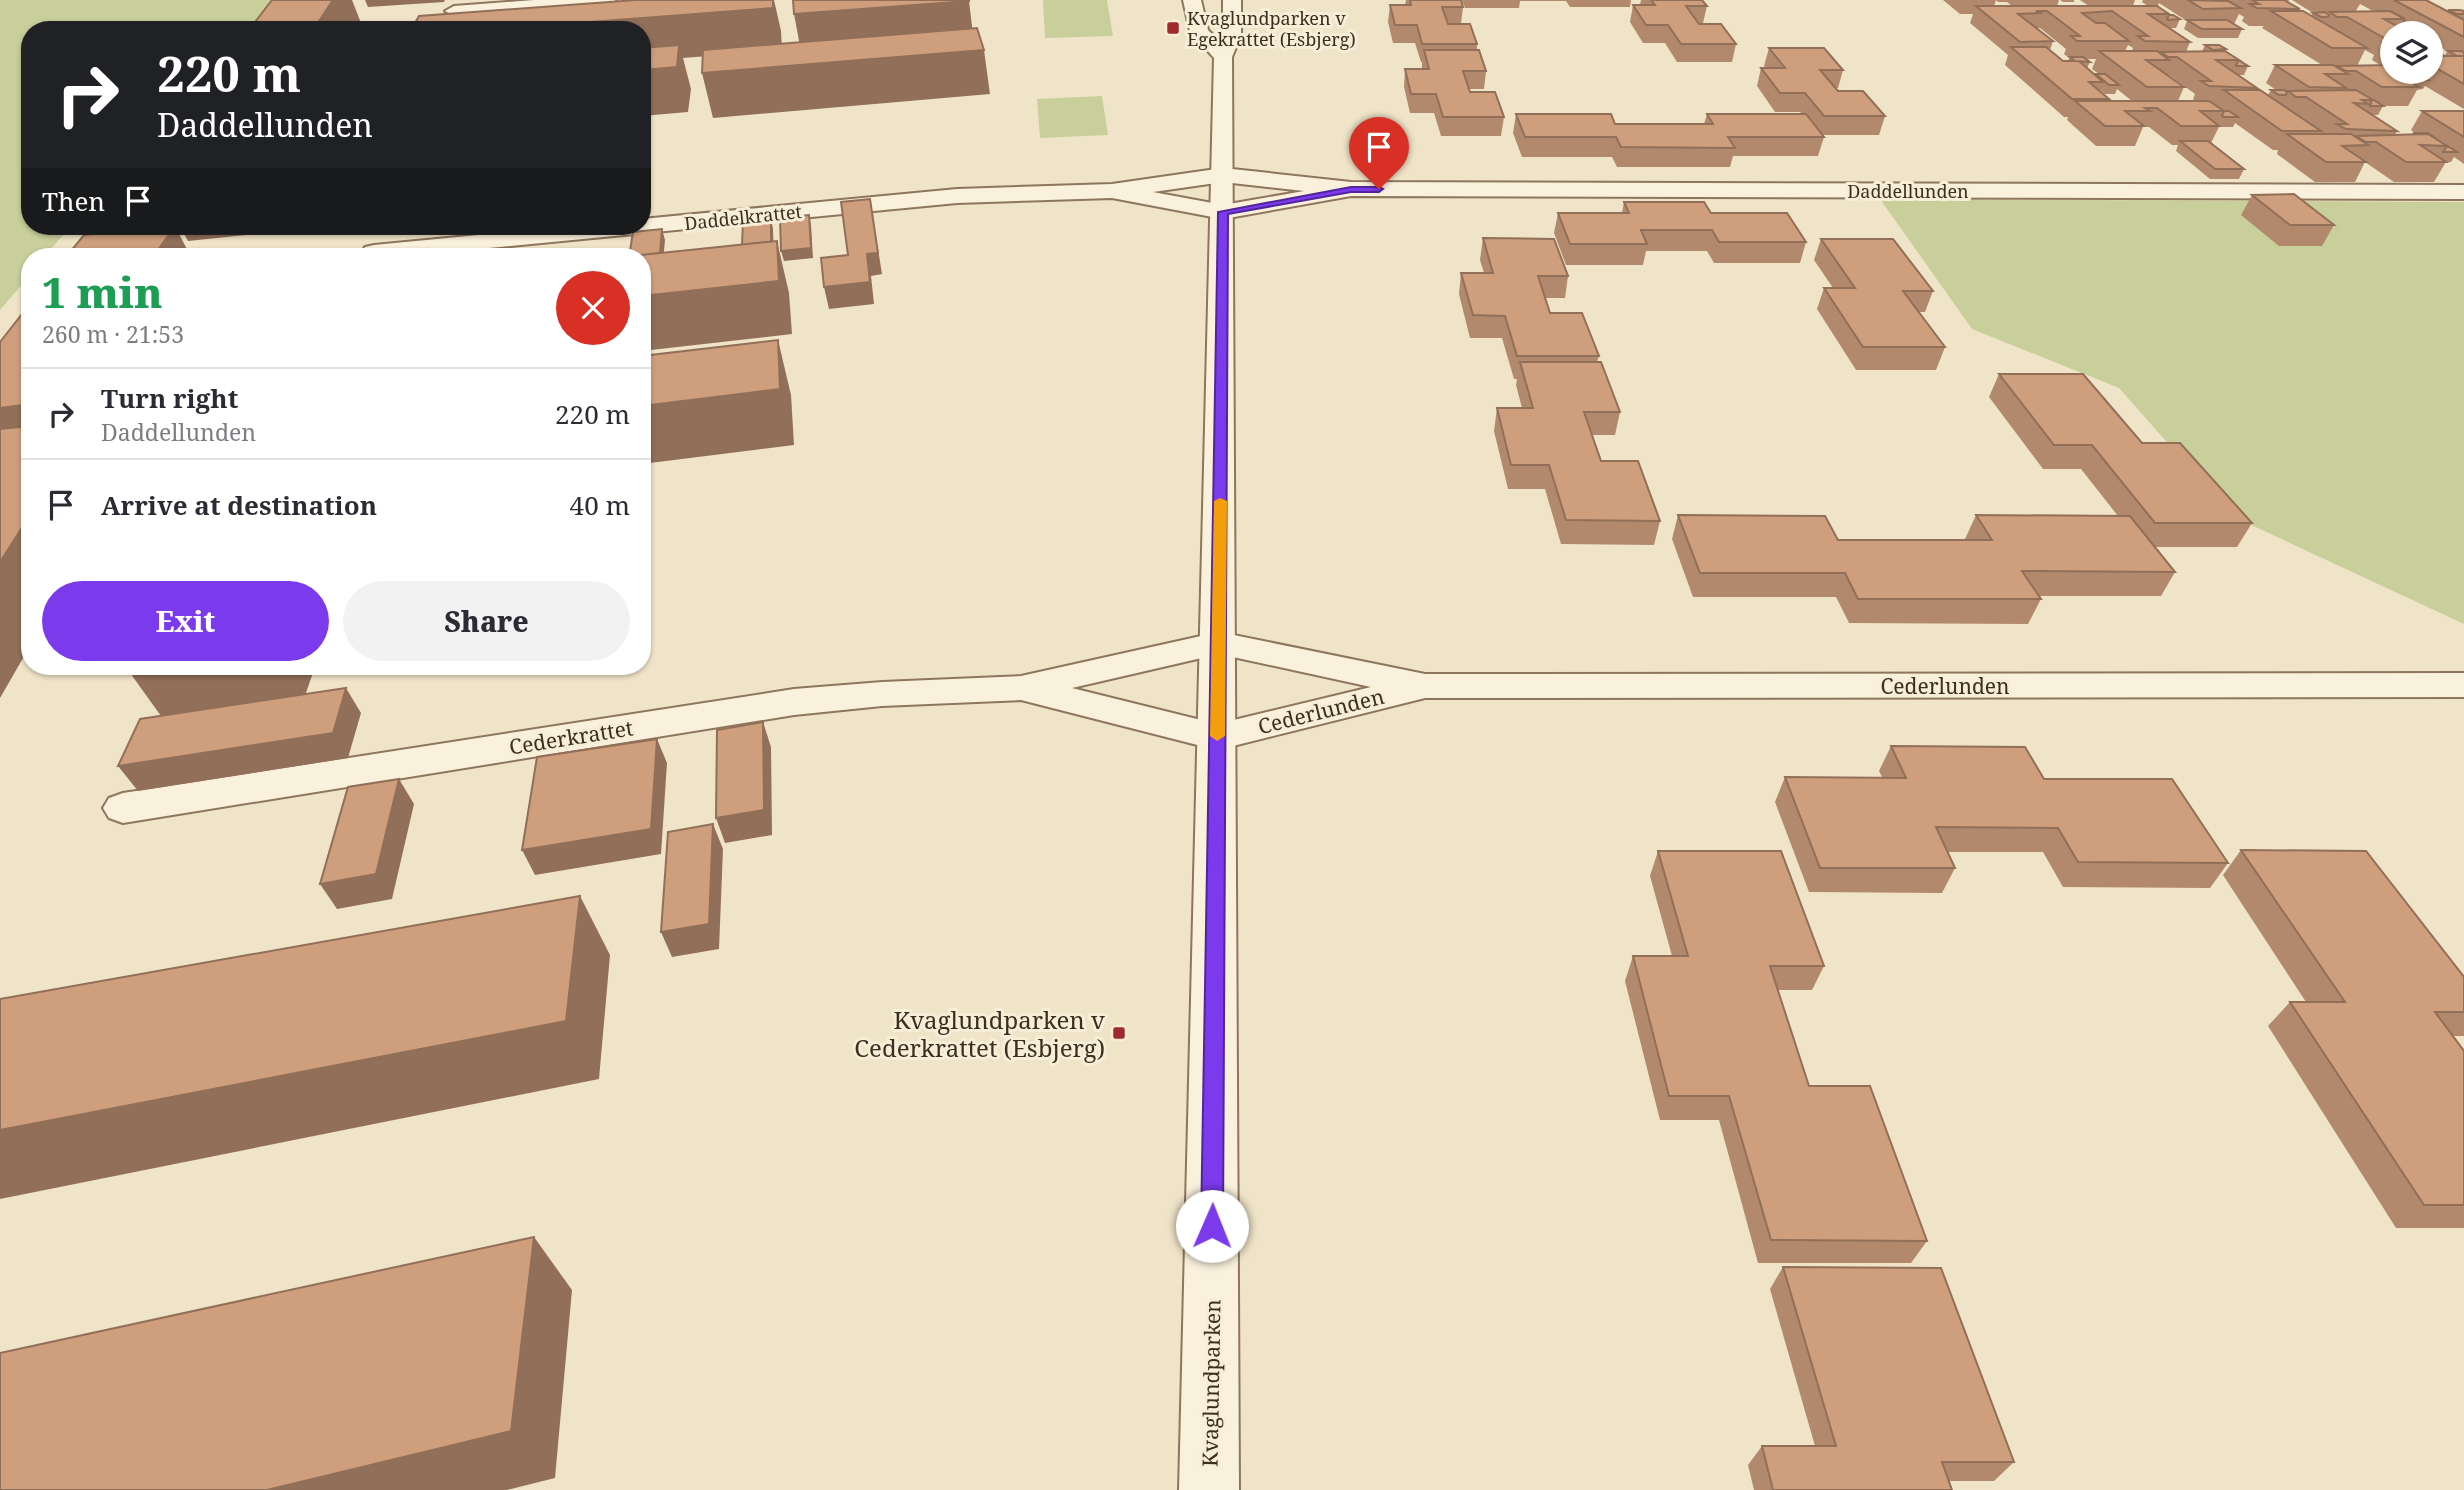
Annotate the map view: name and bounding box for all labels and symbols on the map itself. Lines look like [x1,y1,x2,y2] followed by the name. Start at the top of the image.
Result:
[1187,6,1356,51] place label: Kvaglundparken v Egekrattet (Esbjerg)
[1165,20,1181,36] marker: Kvaglundparken v Egekrattet (Esbjerg)
[1349,117,1409,189] pin
[1847,179,1969,203] street label: Daddellunden
[683,199,803,235] street label: Daddelkrattet
[1880,672,2010,700] street label: Cederlunden
[1255,682,1387,740] street label: Cederlunden
[507,713,635,761] street label: Cederkrattet
[854,1003,1105,1064] place label: Kvaglundparken v Cederkrattet (Esbjerg)
[1111,1025,1127,1041] marker: Kvaglundparken v Cederkrattet (Esbjerg)
[1175,1189,1249,1263] position arrow
[1196,1299,1226,1467] street label: Kvaglundparken

